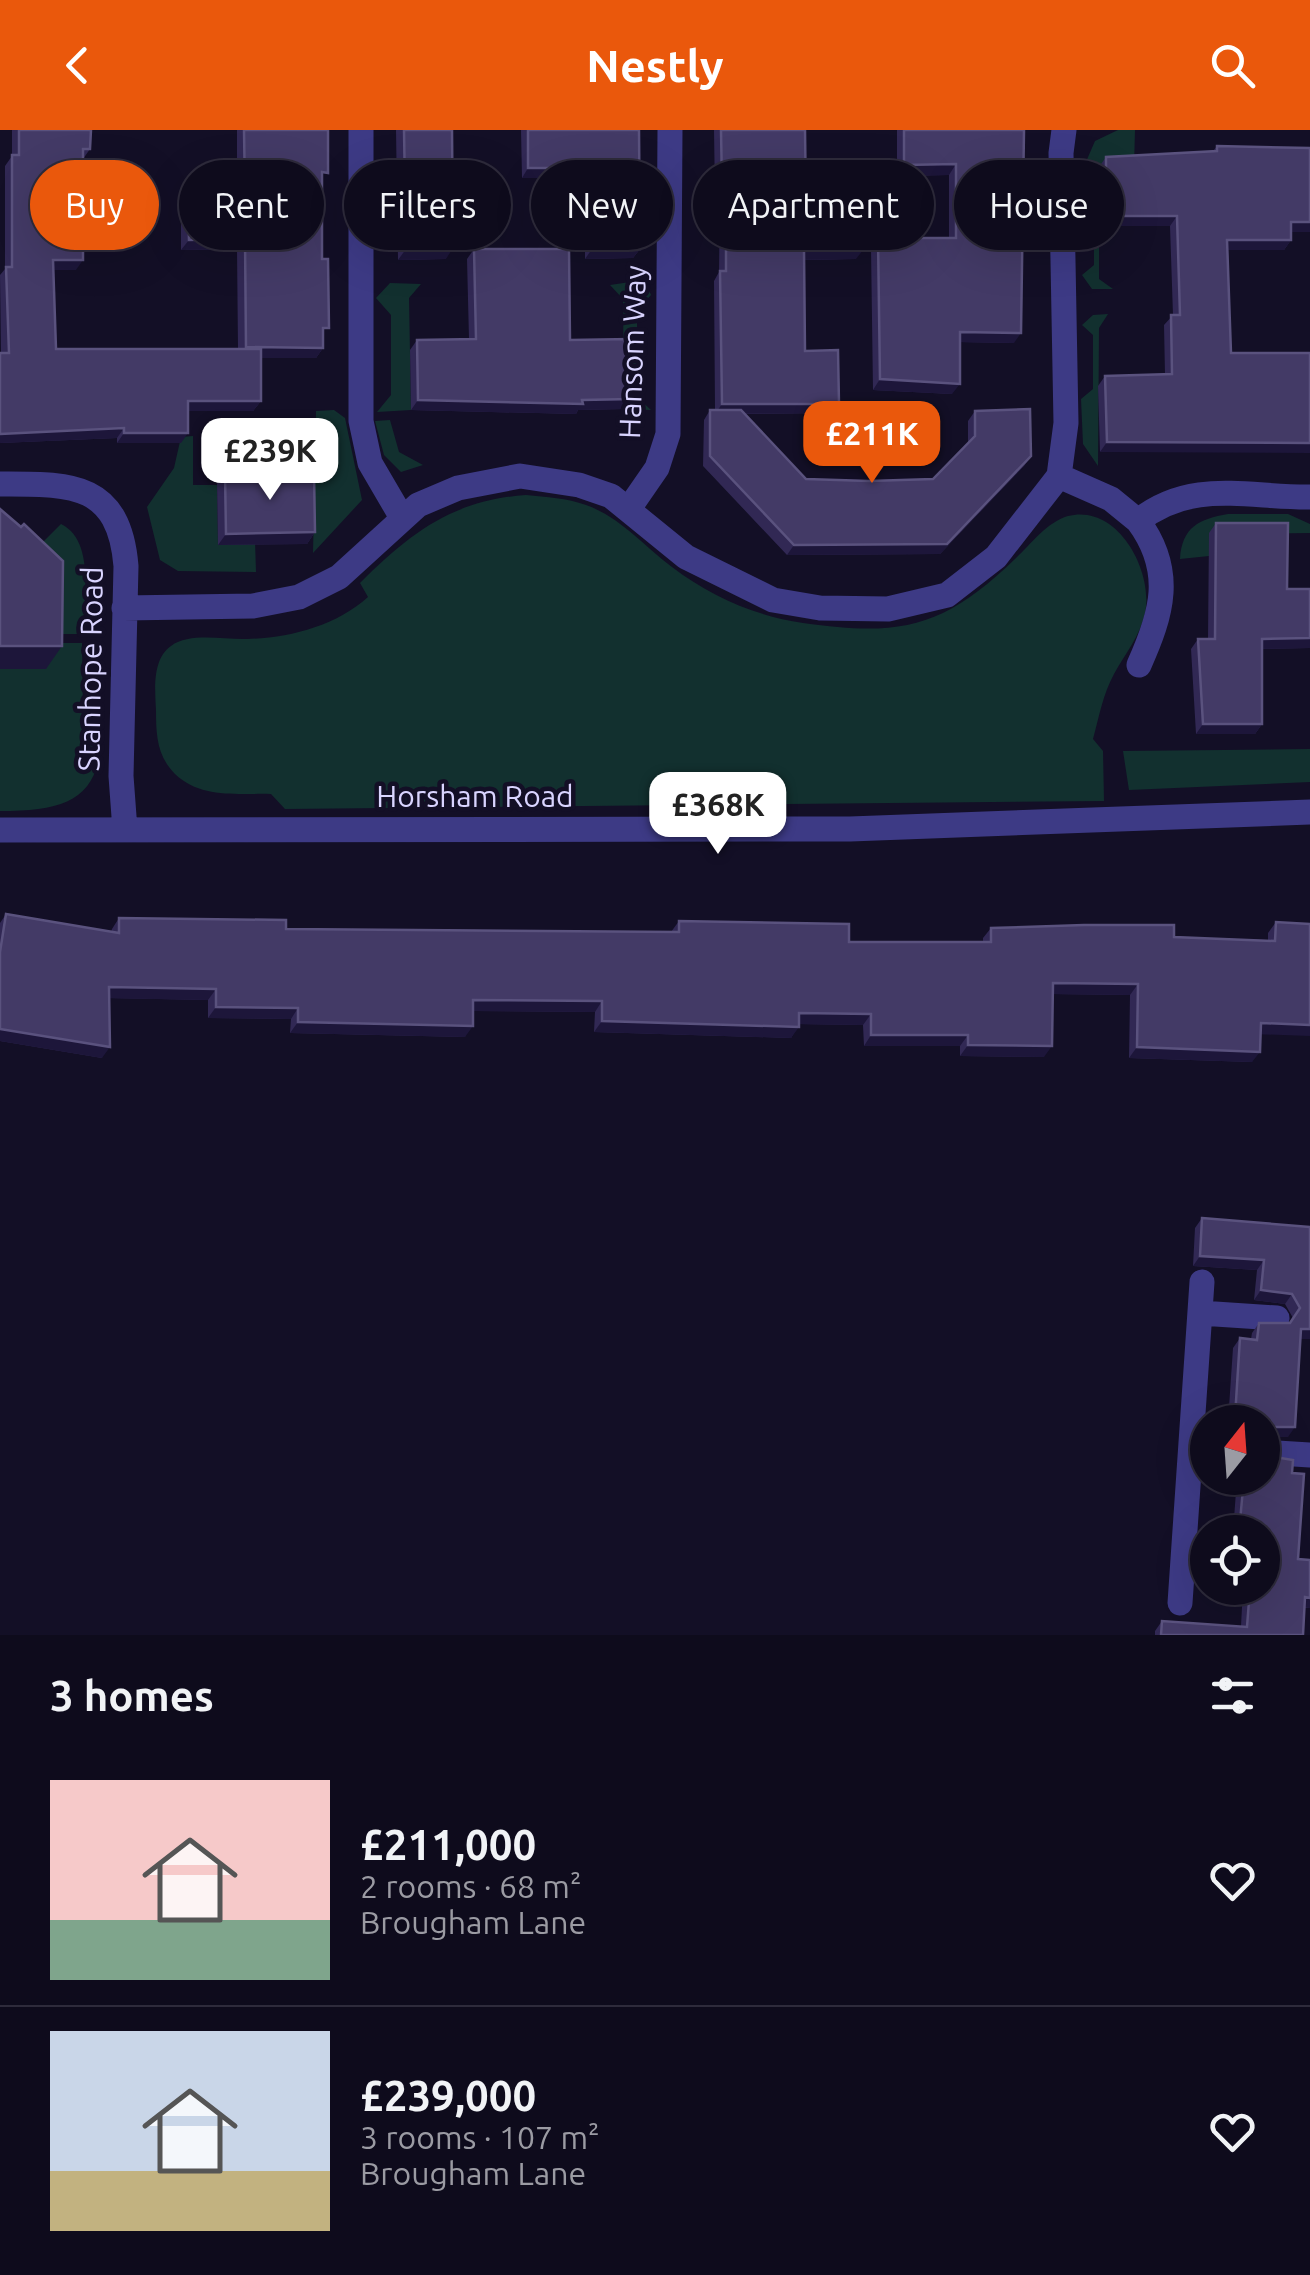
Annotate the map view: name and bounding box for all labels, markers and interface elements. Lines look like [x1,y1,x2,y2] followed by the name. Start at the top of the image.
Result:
[50,38,105,93] icon: back
[1205,38,1260,93] icon: search
[586,40,724,91] text: Nestly
[30,160,159,250] chip: Buy
[179,160,324,250] chip: Rent
[344,160,511,250] chip: Filters
[531,160,673,250] chip: New
[693,160,934,250] chip: Apartment
[954,160,1124,250] chip: House
[612,265,652,439] street label: Hansom Way
[802,401,942,486] pin: £211K
[825,415,919,451] text: £211K
[200,418,340,503] pin: £239K
[223,432,317,468] text: £239K
[71,566,109,772] street label: Stanhope Road
[648,772,788,857] pin: £368K
[376,779,574,813] street label: Horsham Road
[671,786,765,822] text: £368K
[1190,1405,1280,1495] north arrow
[1190,1405,1280,1605] map controls
[1190,1515,1280,1605] button: locate
[1205,1668,1260,1723] icon: filters
[50,1672,214,1719] text: 3 homes
[130,1820,250,1940] icon: home
[360,1821,536,1868] text: £211,000
[1205,1853,1260,1908] icon: heart
[360,1868,581,1904] text: 2 rooms · 68 m²
[360,1904,586,1940] text: Brougham Lane
[130,2071,250,2191] icon: home
[360,2072,536,2119] text: £239,000
[1205,2104,1260,2159] icon: heart
[360,2119,600,2155] text: 3 rooms · 107 m²
[360,2155,586,2191] text: Brougham Lane

